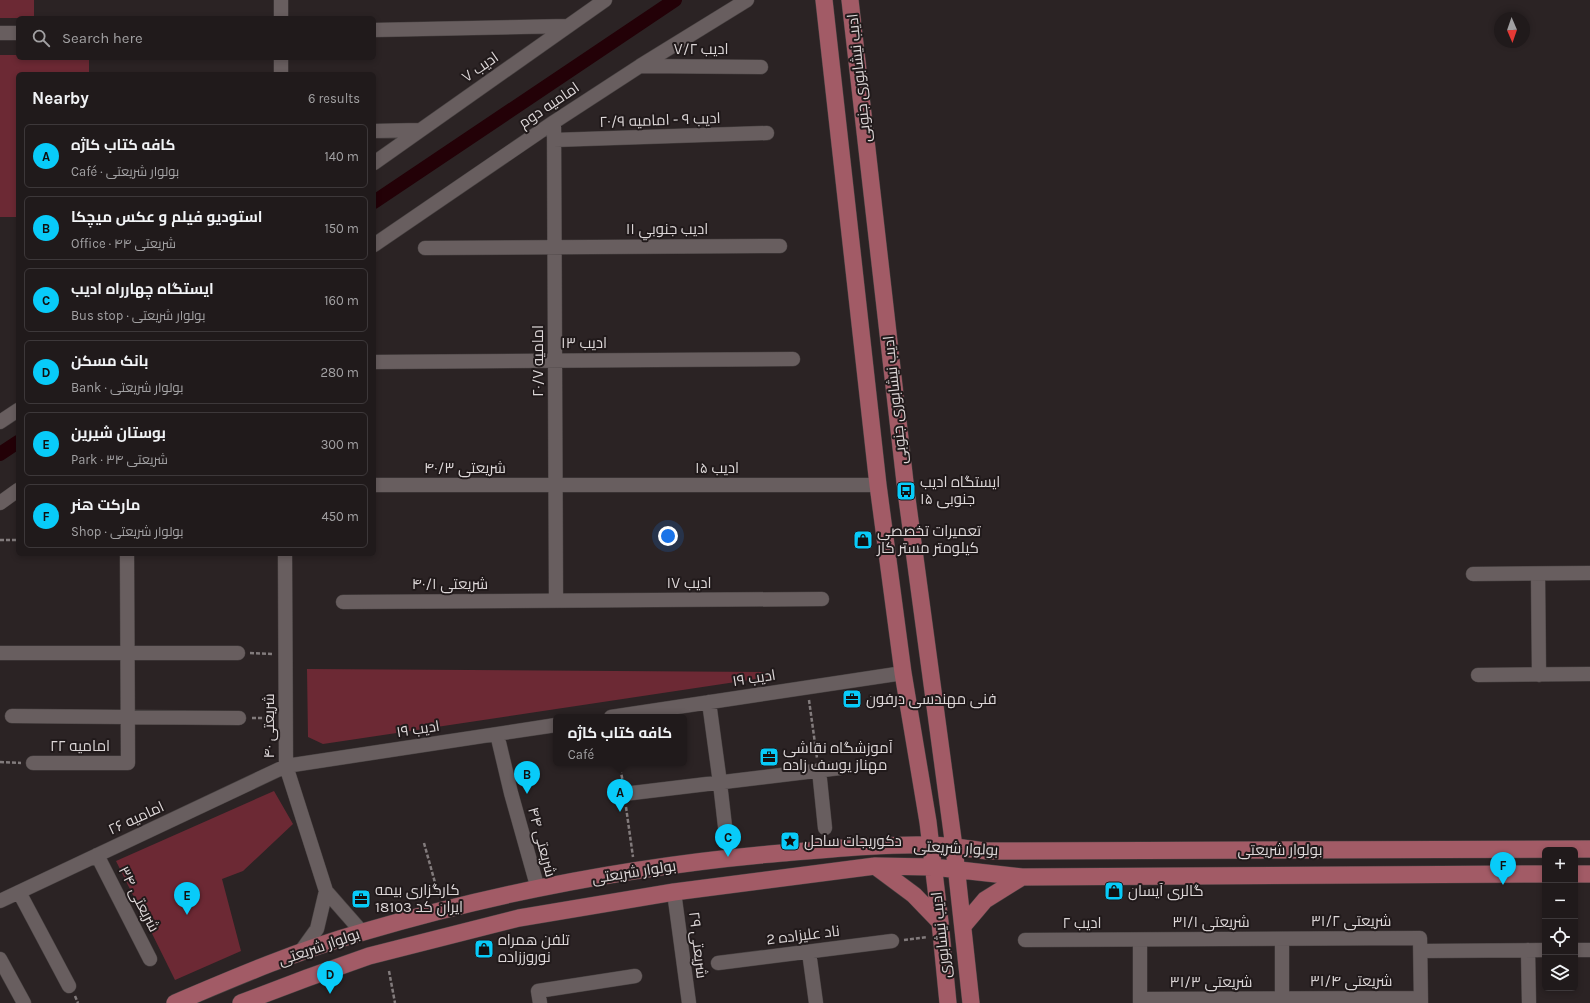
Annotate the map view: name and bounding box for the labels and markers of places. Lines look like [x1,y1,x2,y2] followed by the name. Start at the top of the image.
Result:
[920,473,1000,509] place label: ایستگاه ادیب جنوبی ۱۵
[895,480,917,502] bus stop icon: ایستگاه ادیب جنوبی ۱۵
[876,522,981,557] place label: تعمیرات تخصصی کیلومتر مستر کار
[852,529,874,551] shop icon: تعمیرات تخصصی کیلومتر مستر کار
[841,688,863,710] office icon: فنی مهندسی درفون
[866,690,997,709] place label: فنی مهندسی درفون
[783,739,893,775] place label: آموزشگاه نقاشی مهناز یوسف زاده
[758,746,780,768] office icon: آموزشگاه نقاشی مهناز یوسف زاده
[514,761,540,794] pin: B
[607,779,633,812] pin: A
[715,824,741,857] pin: C
[779,830,801,852] place icon: دکوریجات ساحل
[804,832,902,851] place label: دکوریجات ساحل
[1490,852,1516,885] pin: F
[1103,880,1125,902] shop icon: گالری آيسان
[375,881,463,917] place label: کارگزاری بیمه ایران کد 18103
[174,882,200,915] pin: E
[1128,882,1204,901] place label: گالری آيسان
[350,888,372,910] office icon: کارگزاری بیمه ایران کد 18103
[498,931,570,966] place label: تلفن همراه نوروززاده
[473,938,495,960] shop icon: تلفن همراه نوروززاده
[317,961,343,994] pin: D

